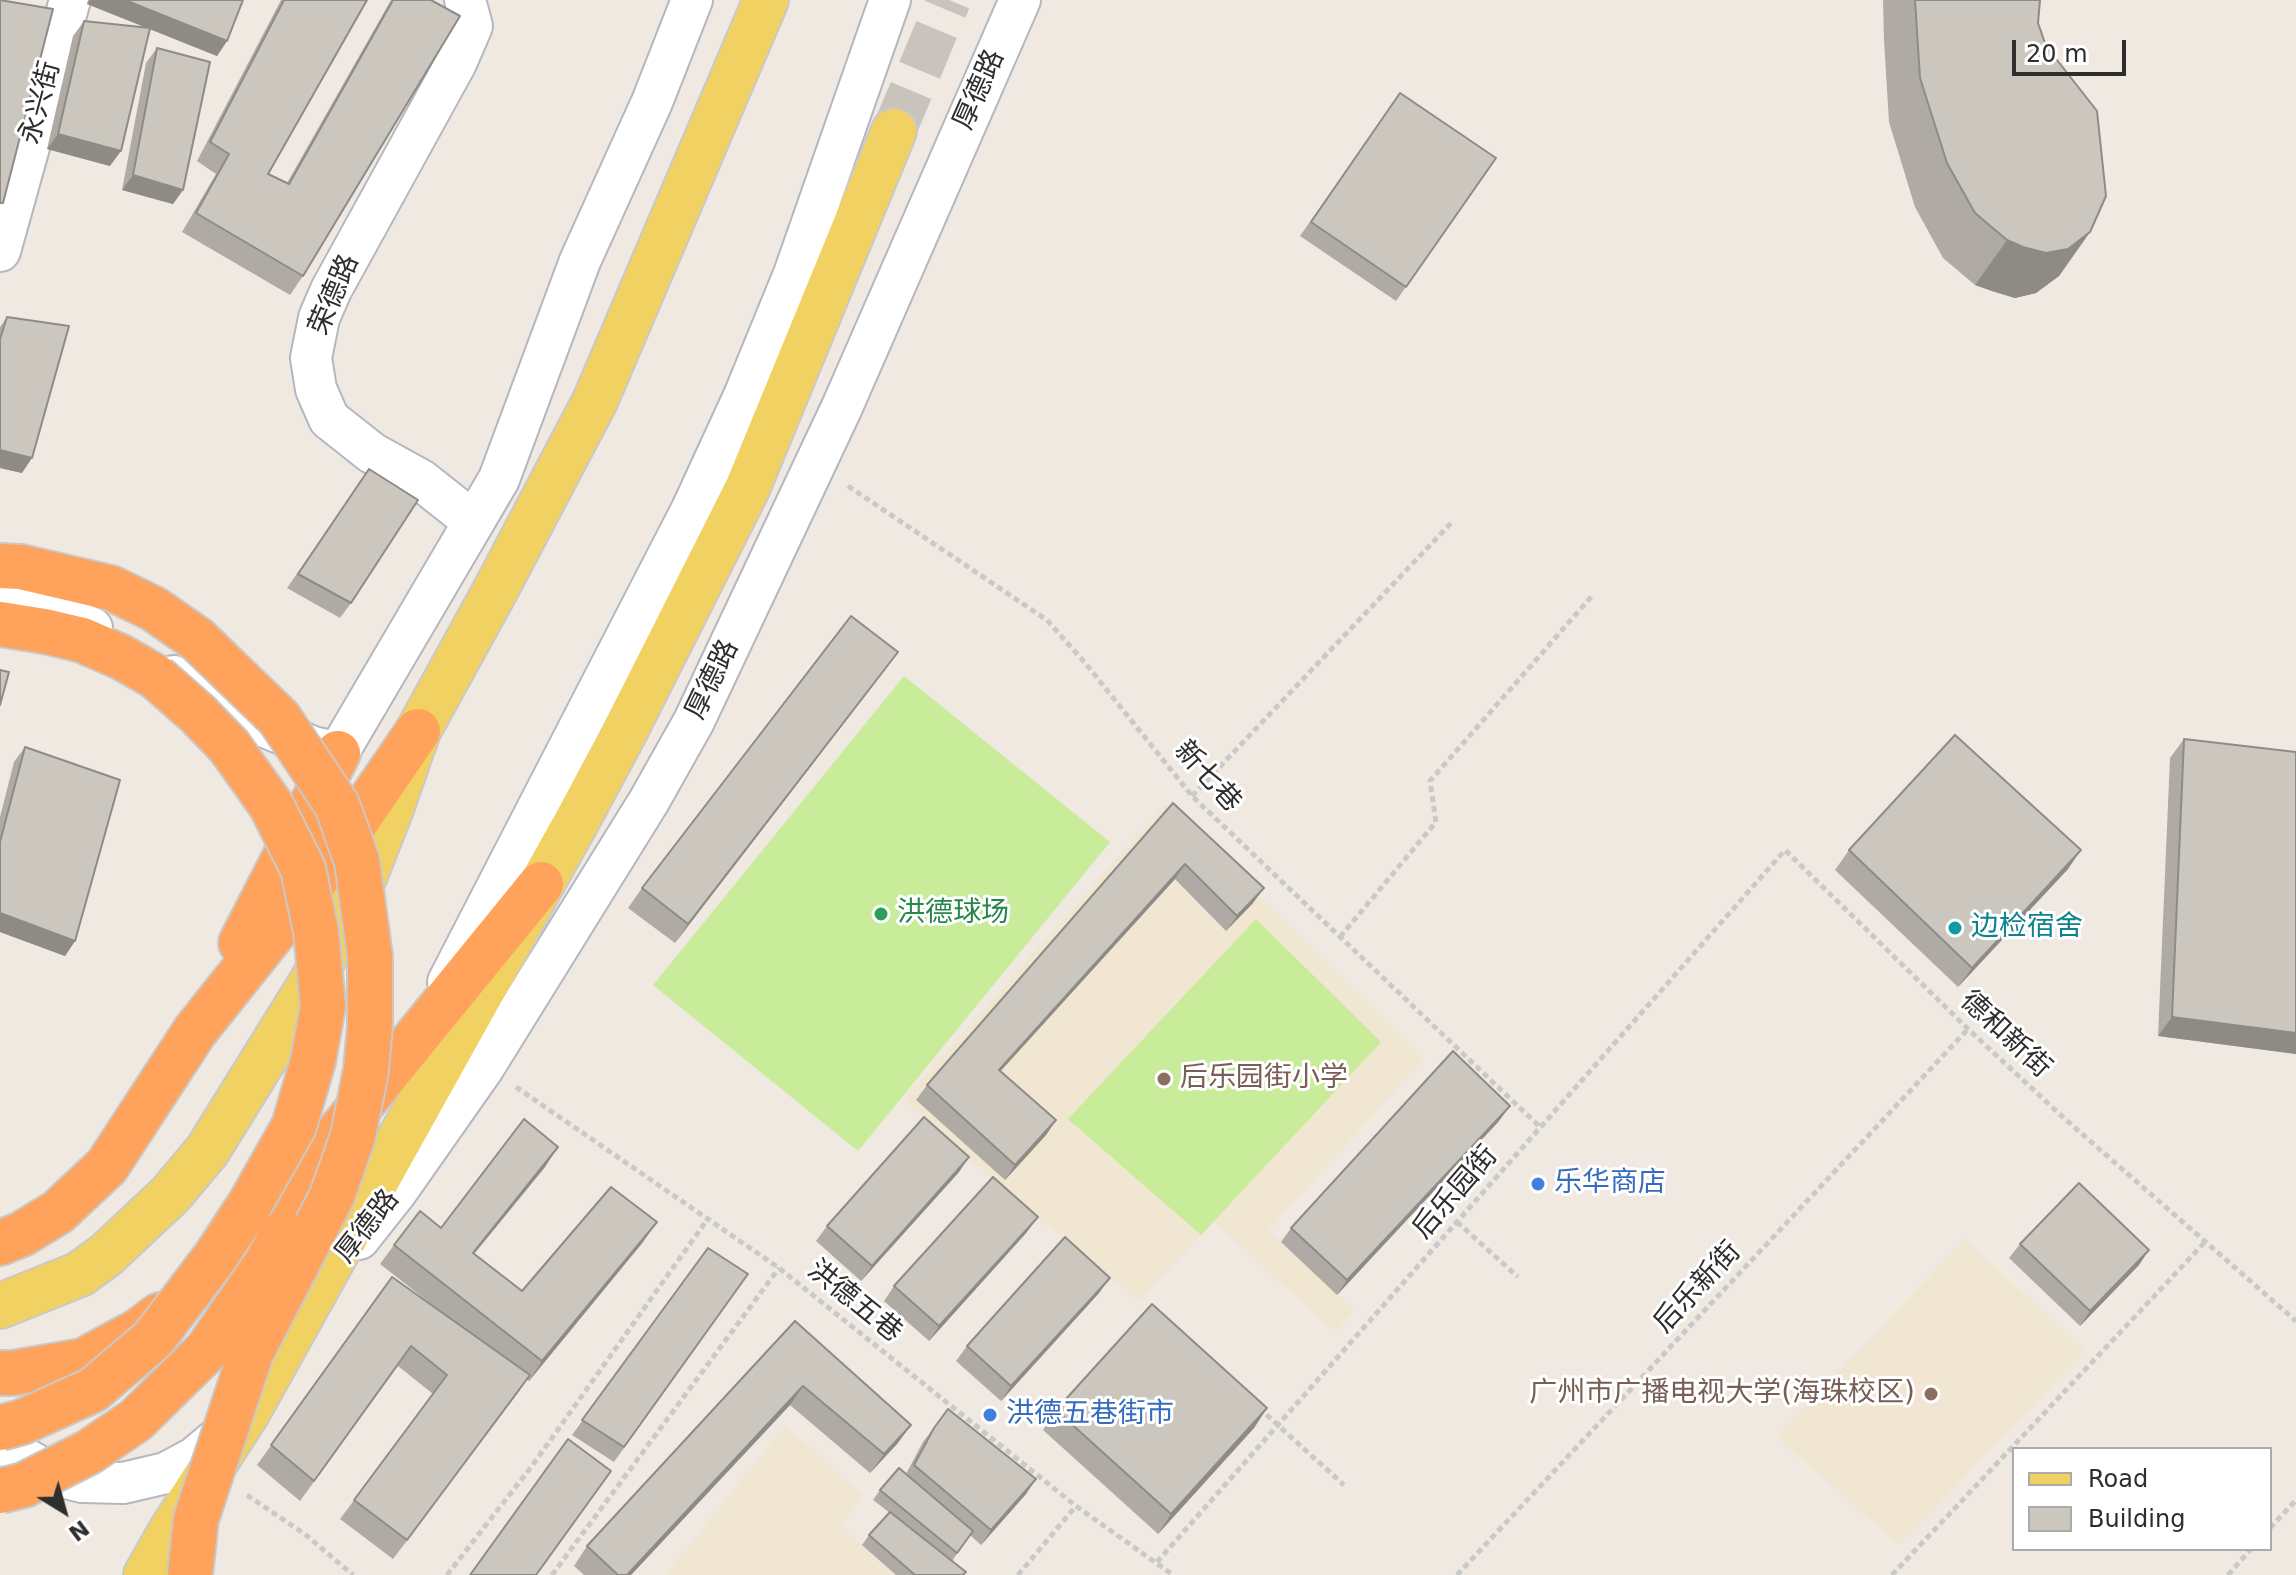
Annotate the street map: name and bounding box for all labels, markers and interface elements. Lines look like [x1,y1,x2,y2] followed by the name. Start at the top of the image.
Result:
[2016,24,2130,74] scale bar
[2026,40,2088,68] text: 20 m
[948,45,1012,135] street label: 厚德路
[14,58,68,148] street label: 永兴街
[303,250,367,340] street label: 荣德路
[679,635,747,725] street label: 厚德路
[1166,735,1248,819] street label: 新七巷
[897,897,1009,931] place label: 洪德球场
[872,905,890,923] marker: 洪德球场
[1971,911,2083,945] place label: 边检宿舍
[1946,919,1964,937] marker: 边检宿舍
[1953,985,2057,1085] street label: 德和新街
[1180,1062,1348,1096] place label: 后乐园街小学
[1155,1070,1173,1088] marker: 后乐园街小学
[1407,1140,1505,1246] street label: 后乐园街
[1554,1167,1666,1201] place label: 乐华商店
[1529,1175,1547,1193] marker: 乐华商店
[329,1184,407,1270] street label: 厚德路
[1648,1236,1748,1340] street label: 后乐新街
[800,1254,908,1350] street label: 洪德五巷
[1529,1377,1915,1411] place label: 广州市广播电视大学(海珠校区)
[1922,1385,1940,1403] marker: 广州市广播电视大学(海珠校区)
[1006,1398,1174,1432] place label: 洪德五巷街市
[981,1406,999,1424] marker: 洪德五巷街市
[2012,1447,2272,1551] legend
[2088,1465,2148,1493] text: Road
[24,1471,104,1551] north arrow
[2088,1505,2185,1533] text: Building
[64,1515,94,1546] text: N

